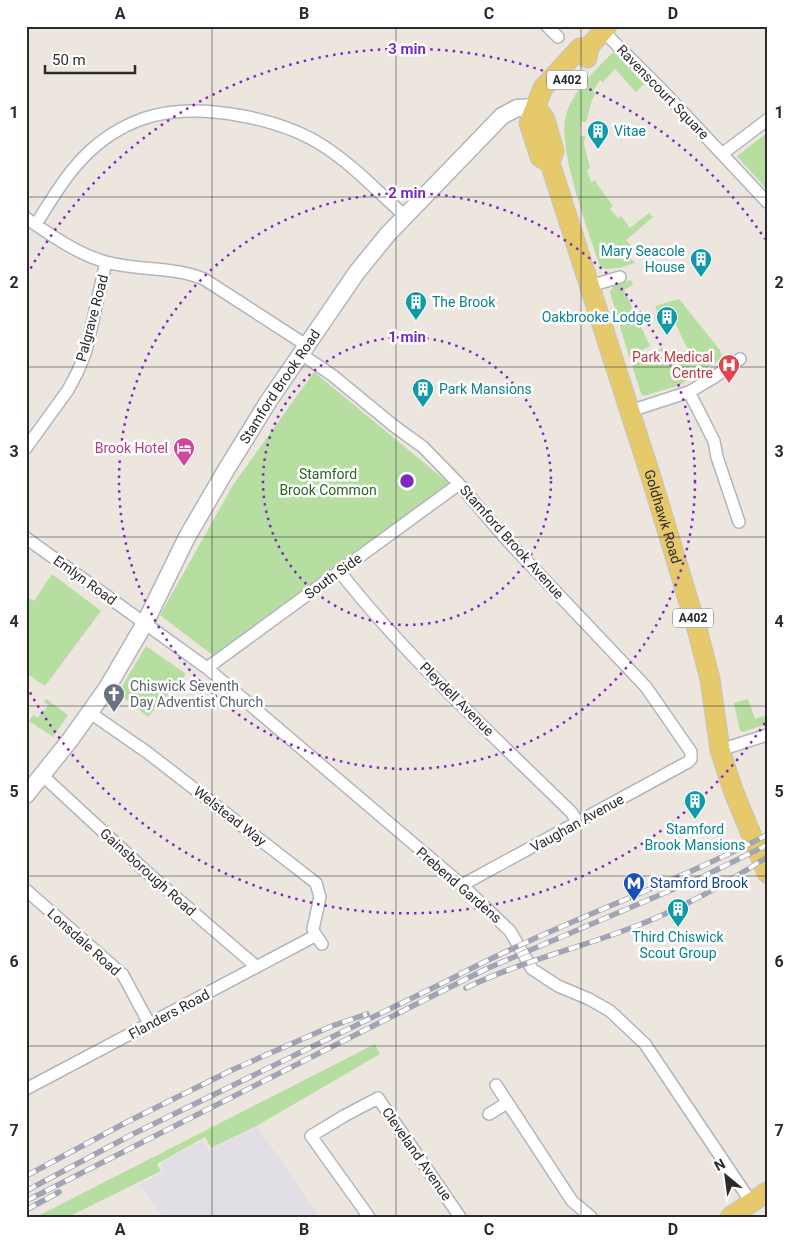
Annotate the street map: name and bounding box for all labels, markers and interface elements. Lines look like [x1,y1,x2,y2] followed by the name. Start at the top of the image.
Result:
[115,4,126,23] text: A
[299,4,309,23] text: B
[484,4,494,23] text: C
[668,4,678,23] text: D
[388,40,426,58] text: 3 min
[614,41,712,143] street label: Ravenscourt Square
[45,42,135,74] scale bar
[52,51,86,69] text: 50 m
[547,70,587,90] road number: A402
[9,103,19,122] text: 1
[774,103,784,122] text: 1
[586,119,610,150] building icon: Vitae
[614,123,646,139] place label: Vitae
[388,184,426,202] text: 2 min
[601,243,685,275] place label: Mary Seacole House
[689,247,713,278] building icon: Mary Seacole House
[9,273,19,292] text: 2
[73,273,111,363] street label: Palgrave Road
[774,273,784,292] text: 2
[404,290,428,321] building icon: The Brook
[432,294,496,310] place label: The Brook
[655,305,679,336] building icon: Oakbrooke Lodge
[542,309,651,325] place label: Oakbrooke Lodge
[236,326,323,447] street label: Stamford Brook Road
[388,328,426,346] text: 1 min
[632,349,713,381] place label: Park Medical Centre
[717,353,741,384] hospital icon: Park Medical Centre
[411,377,435,408] building icon: Park Mansions
[439,381,532,397] place label: Park Mansions
[172,436,196,467] hotel icon: Brook Hotel
[95,440,168,456] place label: Brook Hotel
[9,442,19,461] text: 3
[774,442,784,461] text: 3
[279,466,377,498] park label: Stamford Brook Common
[641,467,685,565] street label: Goldhawk Road
[398,472,416,490] centre of rings
[457,482,567,602] street label: Stamford Brook Avenue
[301,550,365,602] street label: South Side
[51,552,119,608] street label: Emlyn Road
[673,608,713,628] road number: A402
[9,612,19,631] text: 4
[774,612,784,631] text: 4
[417,659,497,739] street label: Pleydell Avenue
[130,678,263,710] place label: Chiswick Seventh Day Adventist Church
[102,682,126,713] church icon: Chiswick Seventh Day Adventist Church
[9,782,19,801] text: 5
[774,782,784,801] text: 5
[191,783,270,849] street label: Welstead Way
[683,789,707,820] building icon: Stamford Brook Mansions
[528,791,626,855] street label: Vaughan Avenue
[644,821,746,853] place label: Stamford Brook Mansions
[97,825,199,919] street label: Gainsborough Road
[413,844,505,926] street label: Prebend Gardens
[622,871,646,902] metro station icon: Stamford Brook
[650,875,749,891] place label: Stamford Brook
[666,897,690,928] building icon: Third Chiswick Scout Group
[44,905,124,979] street label: Lonsdale Road
[632,929,725,961] place label: Third Chiswick Scout Group
[9,952,19,971] text: 6
[774,952,784,971] text: 6
[126,986,212,1042] street label: Flanders Road
[379,1104,455,1204] street label: Cleveland Avenue
[9,1121,19,1140] text: 7
[774,1121,784,1140] text: 7
[700,1150,750,1200] north arrow
[711,1155,728,1174] text: N
[115,1220,126,1239] text: A
[299,1220,309,1239] text: B
[484,1220,494,1239] text: C
[668,1220,678,1239] text: D

